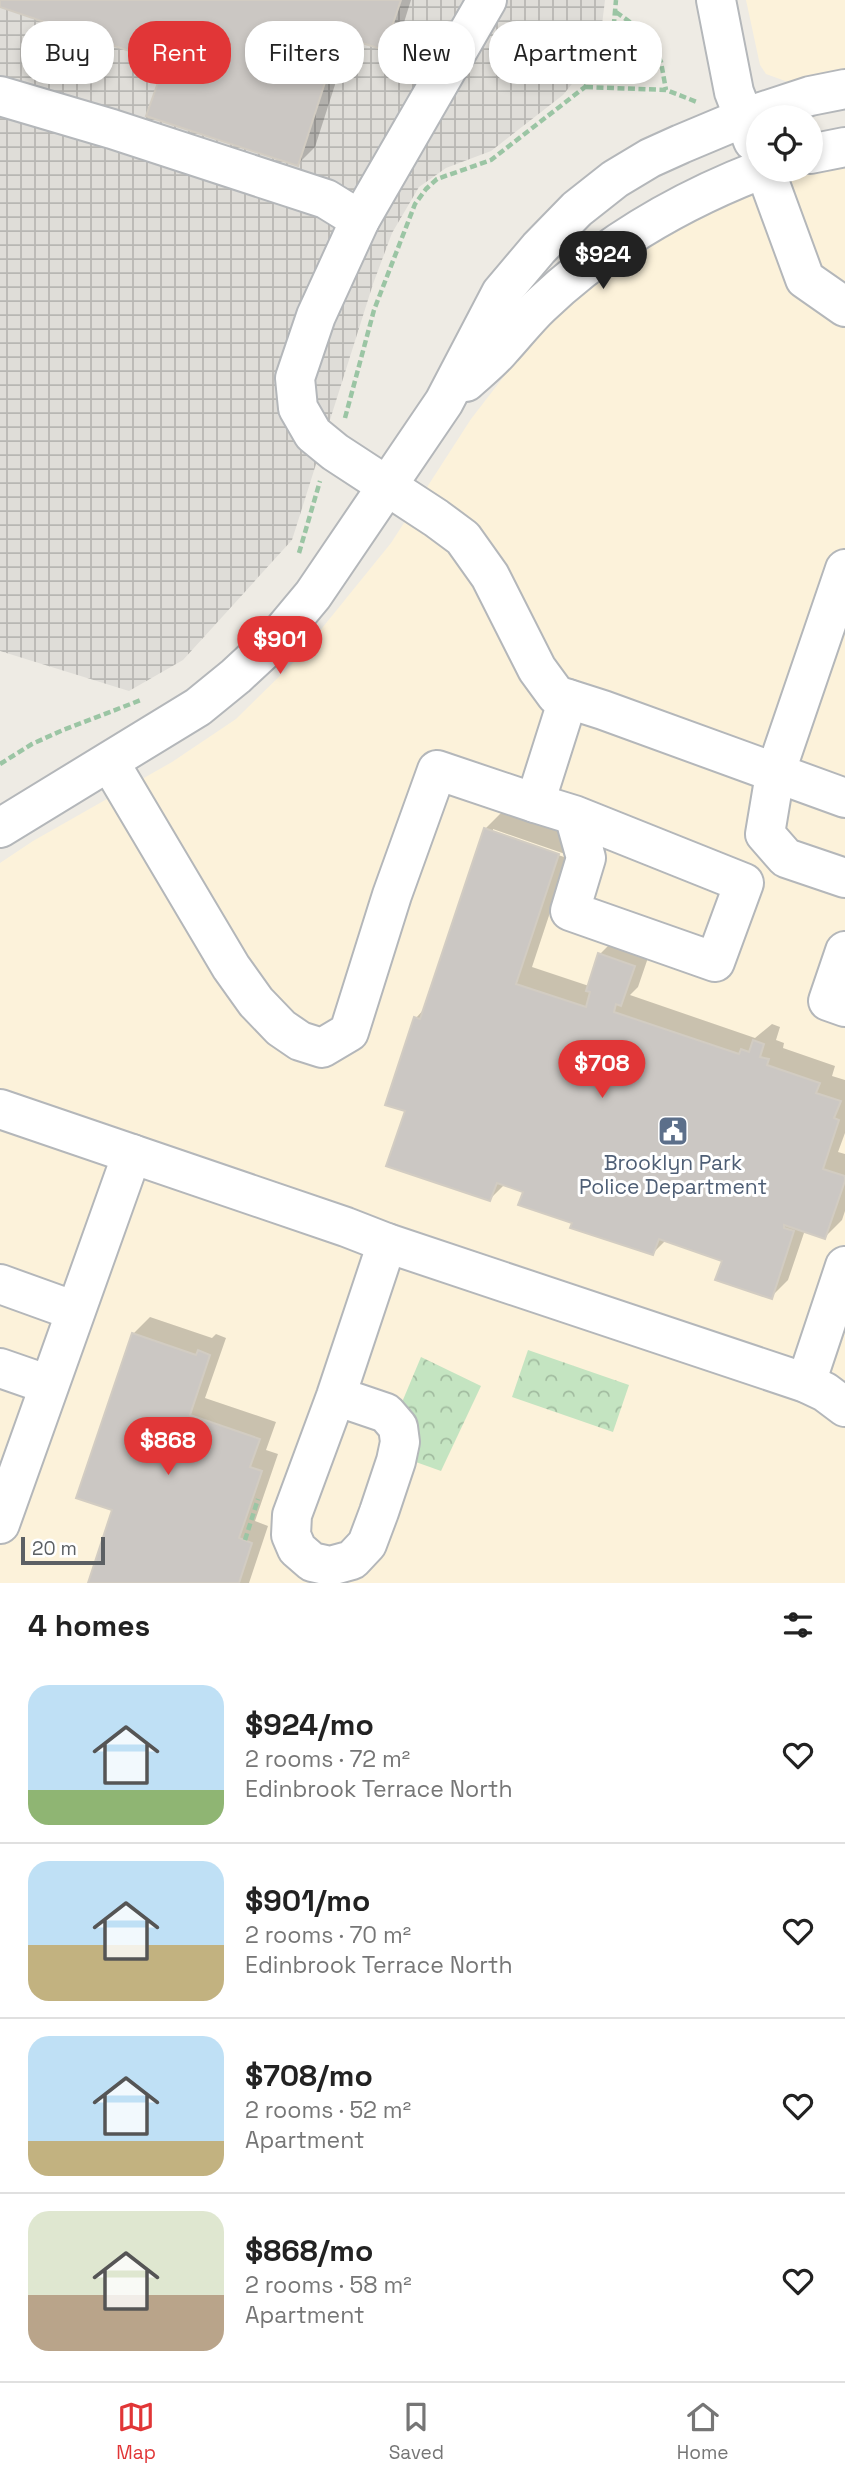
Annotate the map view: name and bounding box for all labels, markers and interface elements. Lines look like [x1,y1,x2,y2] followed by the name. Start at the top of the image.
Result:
[21,21,114,84] chip: Buy
[128,21,231,84] chip: Rent
[245,21,364,84] chip: Filters
[378,21,475,84] chip: New
[489,21,662,84] chip: Apartment
[746,105,823,182] map controls
[746,105,823,182] button: locate
[562,232,644,291] pin: $924
[575,239,631,269] text: $924
[239,616,321,676] pin: $901
[253,624,307,654] text: $901
[561,1040,643,1100] pin: $708
[574,1048,630,1078] text: $708
[656,1114,690,1148] public building icon: Brooklyn Park Police Department
[579,1149,767,1200] place label: Brooklyn Park Police Department
[127,1418,209,1477] pin: $868
[140,1425,196,1455] text: $868
[21,1534,105,1566] scale bar
[32,1536,77,1561] text: 20 m
[28,1606,150,1645] text: 4 homes
[779,1606,817,1644] icon: filters
[245,1705,374,1744] text: $924/mo
[84,1713,168,1797] icon: home
[779,1736,817,1774] icon: heart
[245,1744,410,1774] text: 2 rooms · 72 m²
[245,1774,513,1804] text: Edinbrook Terrace North
[245,1881,370,1920] text: $901/mo
[84,1889,168,1973] icon: home
[779,1912,817,1950] icon: heart
[245,1920,411,1950] text: 2 rooms · 70 m²
[245,1950,513,1980] text: Edinbrook Terrace North
[245,2056,373,2095] text: $708/mo
[84,2064,168,2148] icon: home
[779,2087,817,2125] icon: heart
[245,2095,411,2125] text: 2 rooms · 52 m²
[245,2125,365,2155] text: Apartment
[245,2231,373,2270] text: $868/mo
[84,2239,168,2323] icon: home
[779,2262,817,2300] icon: heart
[245,2270,412,2300] text: 2 rooms · 58 m²
[245,2300,365,2330] text: Apartment
[116,2398,156,2465] tab: Map
[389,2398,444,2465] tab: Saved
[677,2398,729,2465] tab: Home

